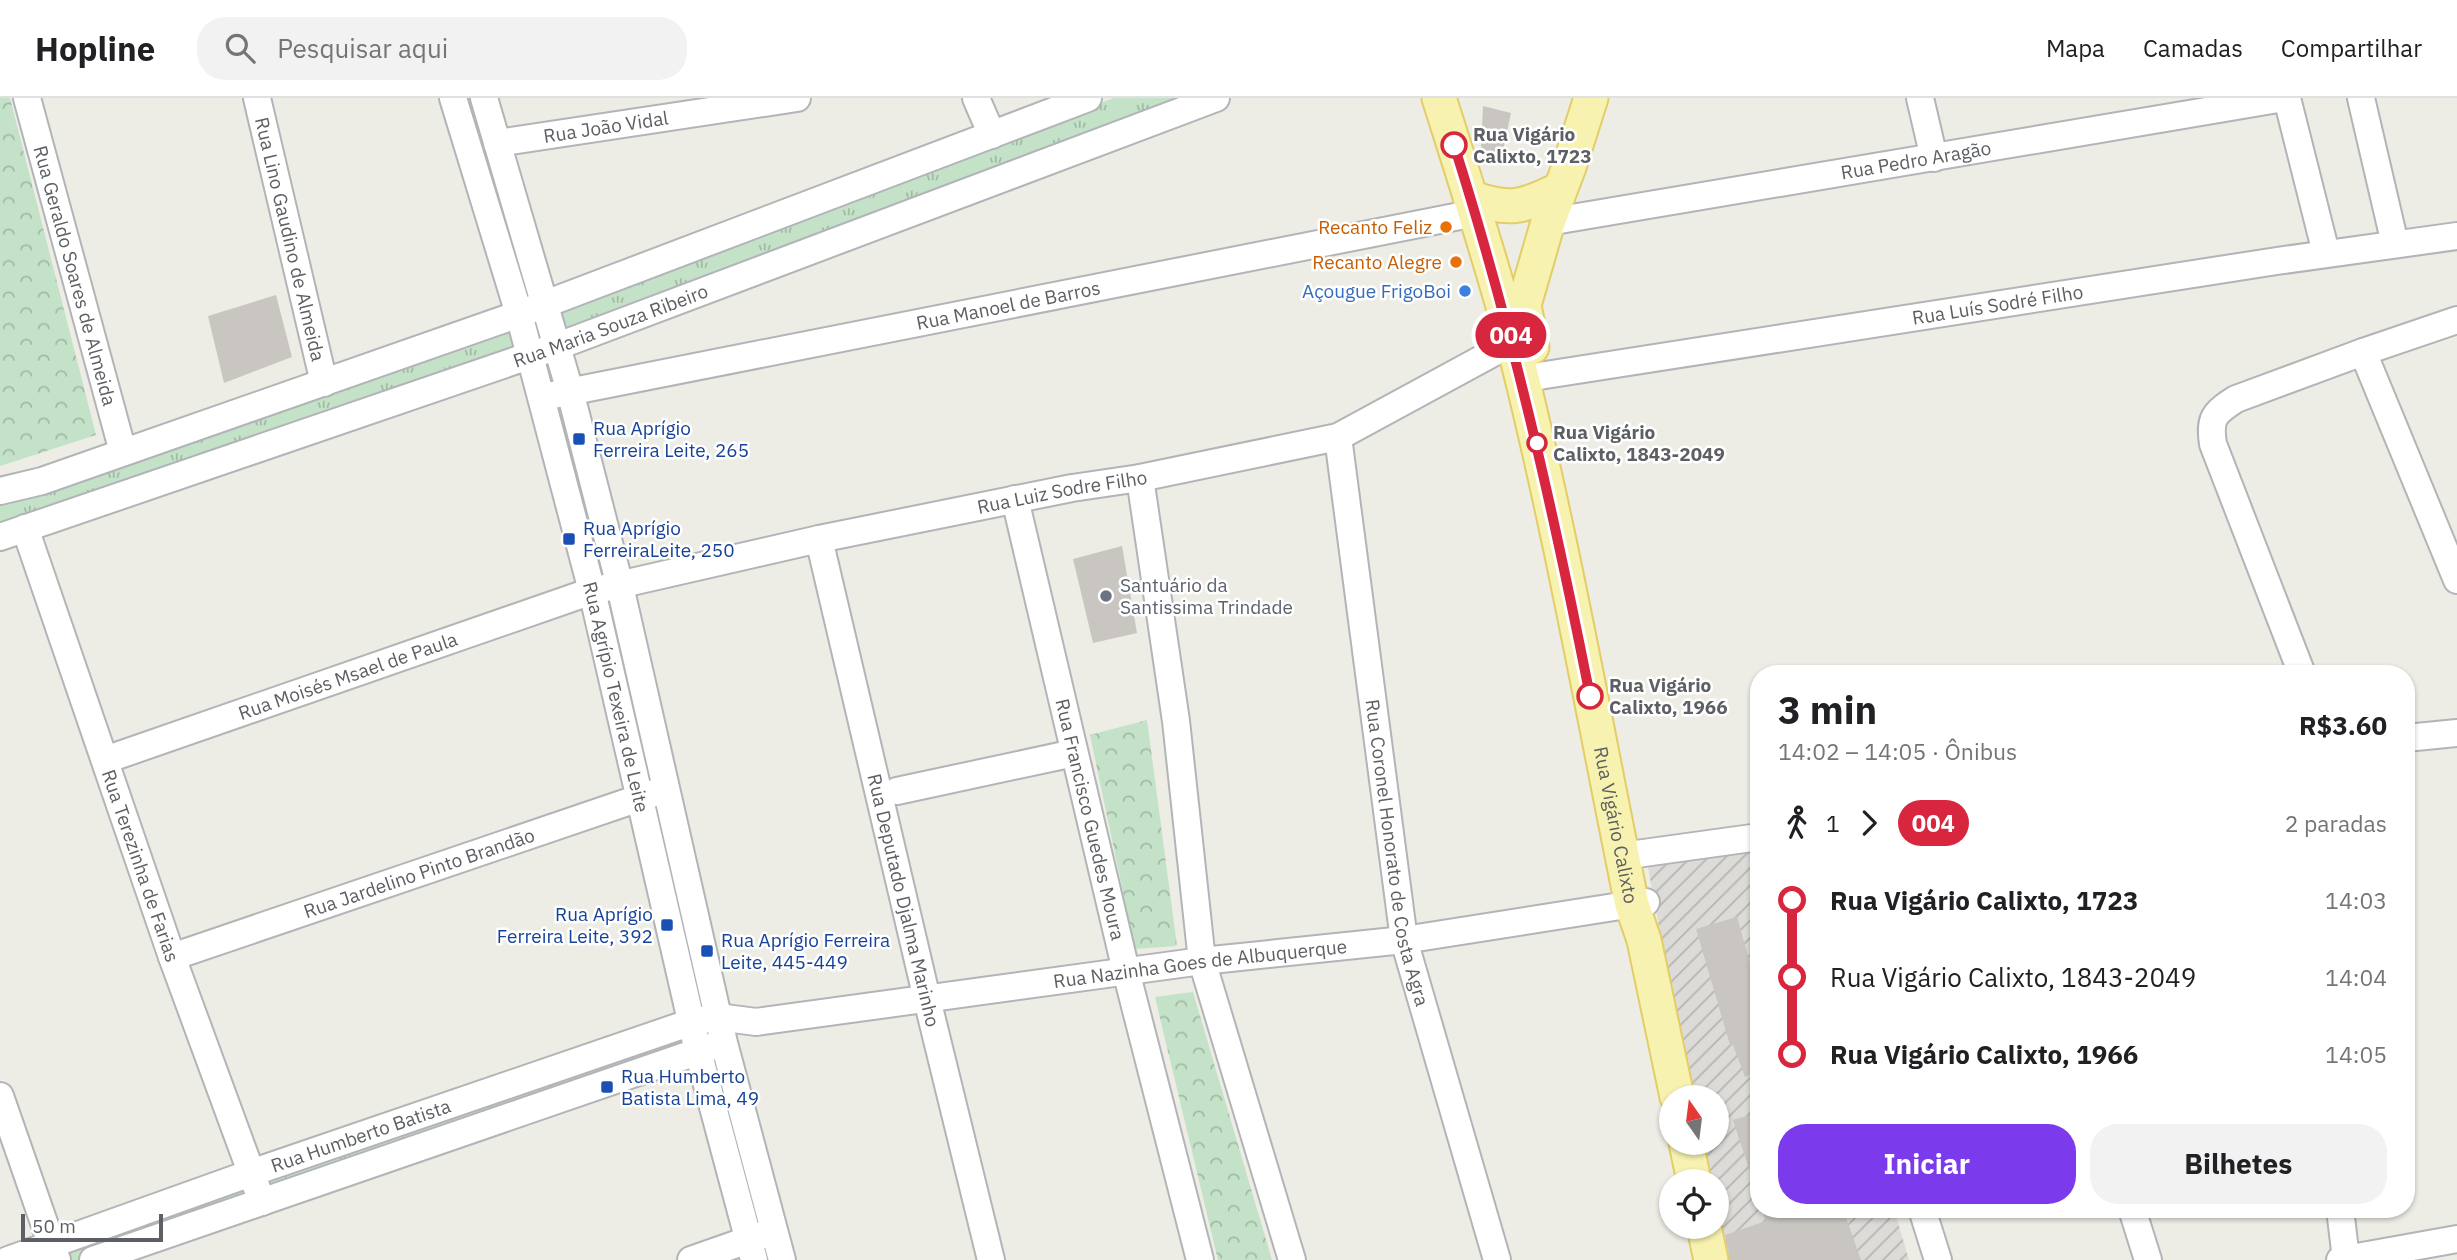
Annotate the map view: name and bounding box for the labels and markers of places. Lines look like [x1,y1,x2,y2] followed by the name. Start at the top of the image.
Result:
[1473,122,1592,168] place label: Rua Vigário Calixto, 1723
[1441,132,1467,158] marker: Rua Vigário Calixto, 1723
[1318,215,1432,239] place label: Recanto Feliz
[1438,219,1454,235] marker: Recanto Feliz
[1312,250,1442,274] place label: Recanto Alegre
[1448,254,1464,270] marker: Recanto Alegre
[1302,279,1451,303] place label: Açougue FrigoBoi
[1457,283,1473,299] marker: Açougue FrigoBoi
[593,416,749,462] place label: Rua Aprígio Ferreira Leite, 265
[1553,420,1725,466] place label: Rua Vigário Calixto, 1843-2049
[571,431,587,447] marker: Rua Aprígio Ferreira Leite, 265
[1527,433,1547,453] marker: Rua Vigário Calixto, 1843-2049
[583,516,735,562] place label: Rua Aprígio FerreiraLeite, 250
[561,531,577,547] marker: Rua Aprígio FerreiraLeite, 250
[1120,573,1293,619] place label: Santuário da Santissima Trindade
[1098,588,1114,604] marker: Santuário da Santissima Trindade
[1609,673,1728,719] place label: Rua Vigário Calixto, 1966
[1577,683,1603,709] marker: Rua Vigário Calixto, 1966
[497,902,653,948] place label: Rua Aprígio Ferreira Leite, 392
[659,917,675,933] marker: Rua Aprígio Ferreira Leite, 392
[721,928,890,974] place label: Rua Aprígio Ferreira Leite, 445-449
[699,943,715,959] marker: Rua Aprígio Ferreira Leite, 445-449
[621,1064,759,1110] place label: Rua Humberto Batista Lima, 49
[599,1079,615,1095] marker: Rua Humberto Batista Lima, 49

